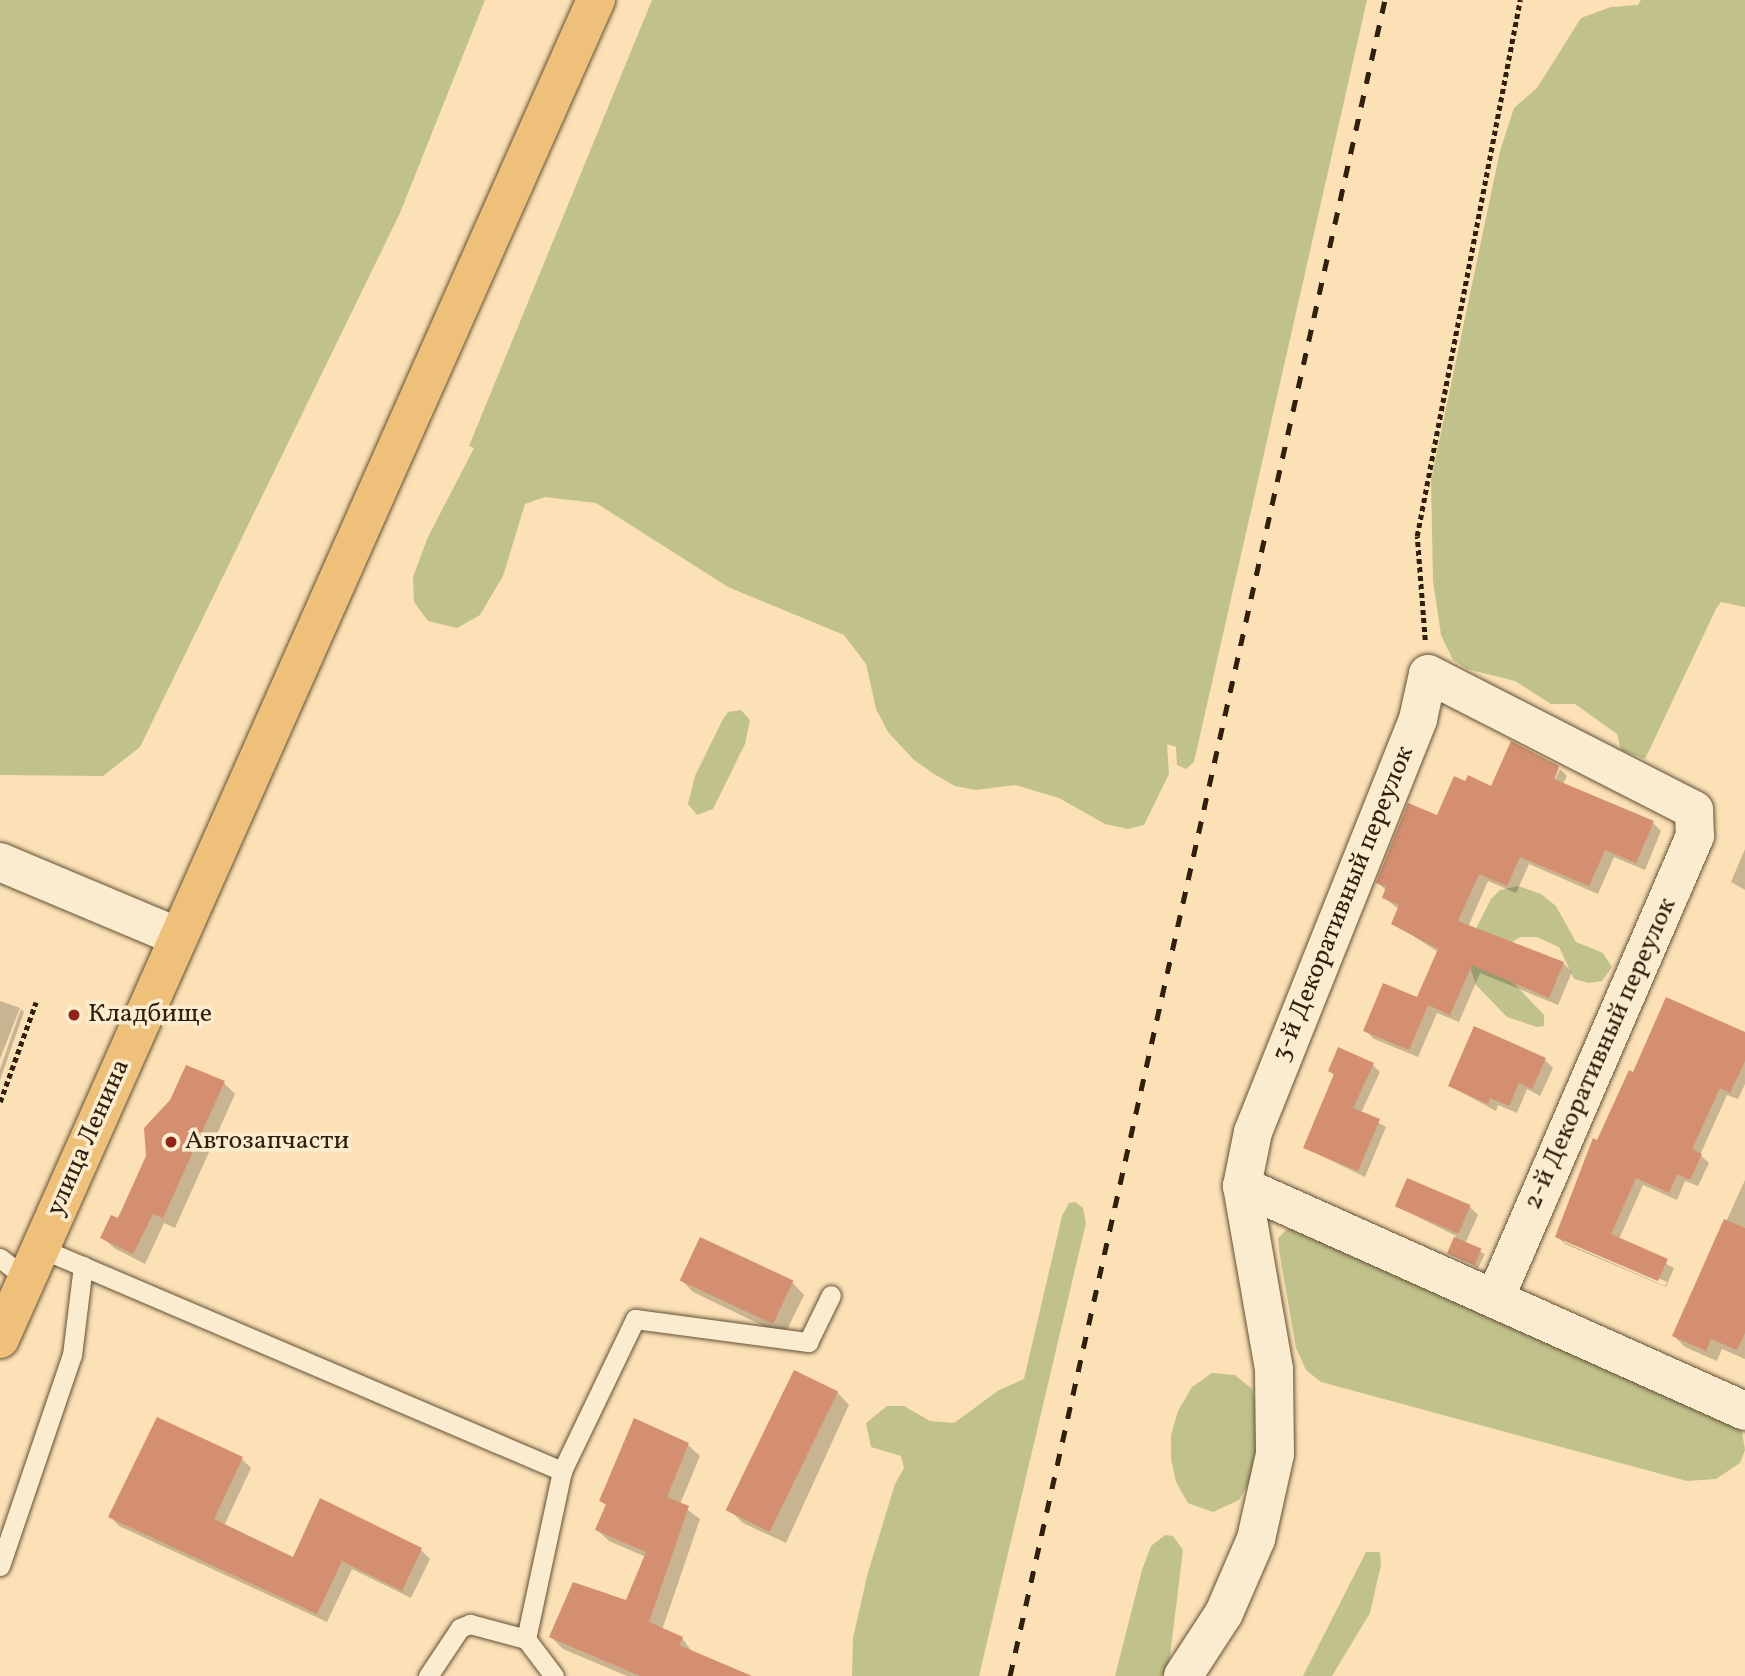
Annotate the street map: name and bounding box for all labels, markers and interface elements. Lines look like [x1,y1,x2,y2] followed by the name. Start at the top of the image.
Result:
[1266,742,1422,1066] street label: 3-й Декоративный переулок
[1518,893,1684,1215] street label: 2-й Декоративный переулок
[88,999,212,1031] place label: Кладбище
[66,1007,82,1023] marker: Кладбище
[41,1055,137,1221] street label: улица Ленина
[185,1126,349,1158] place label: Автозапчасти
[163,1134,179,1150] marker: Автозапчасти

